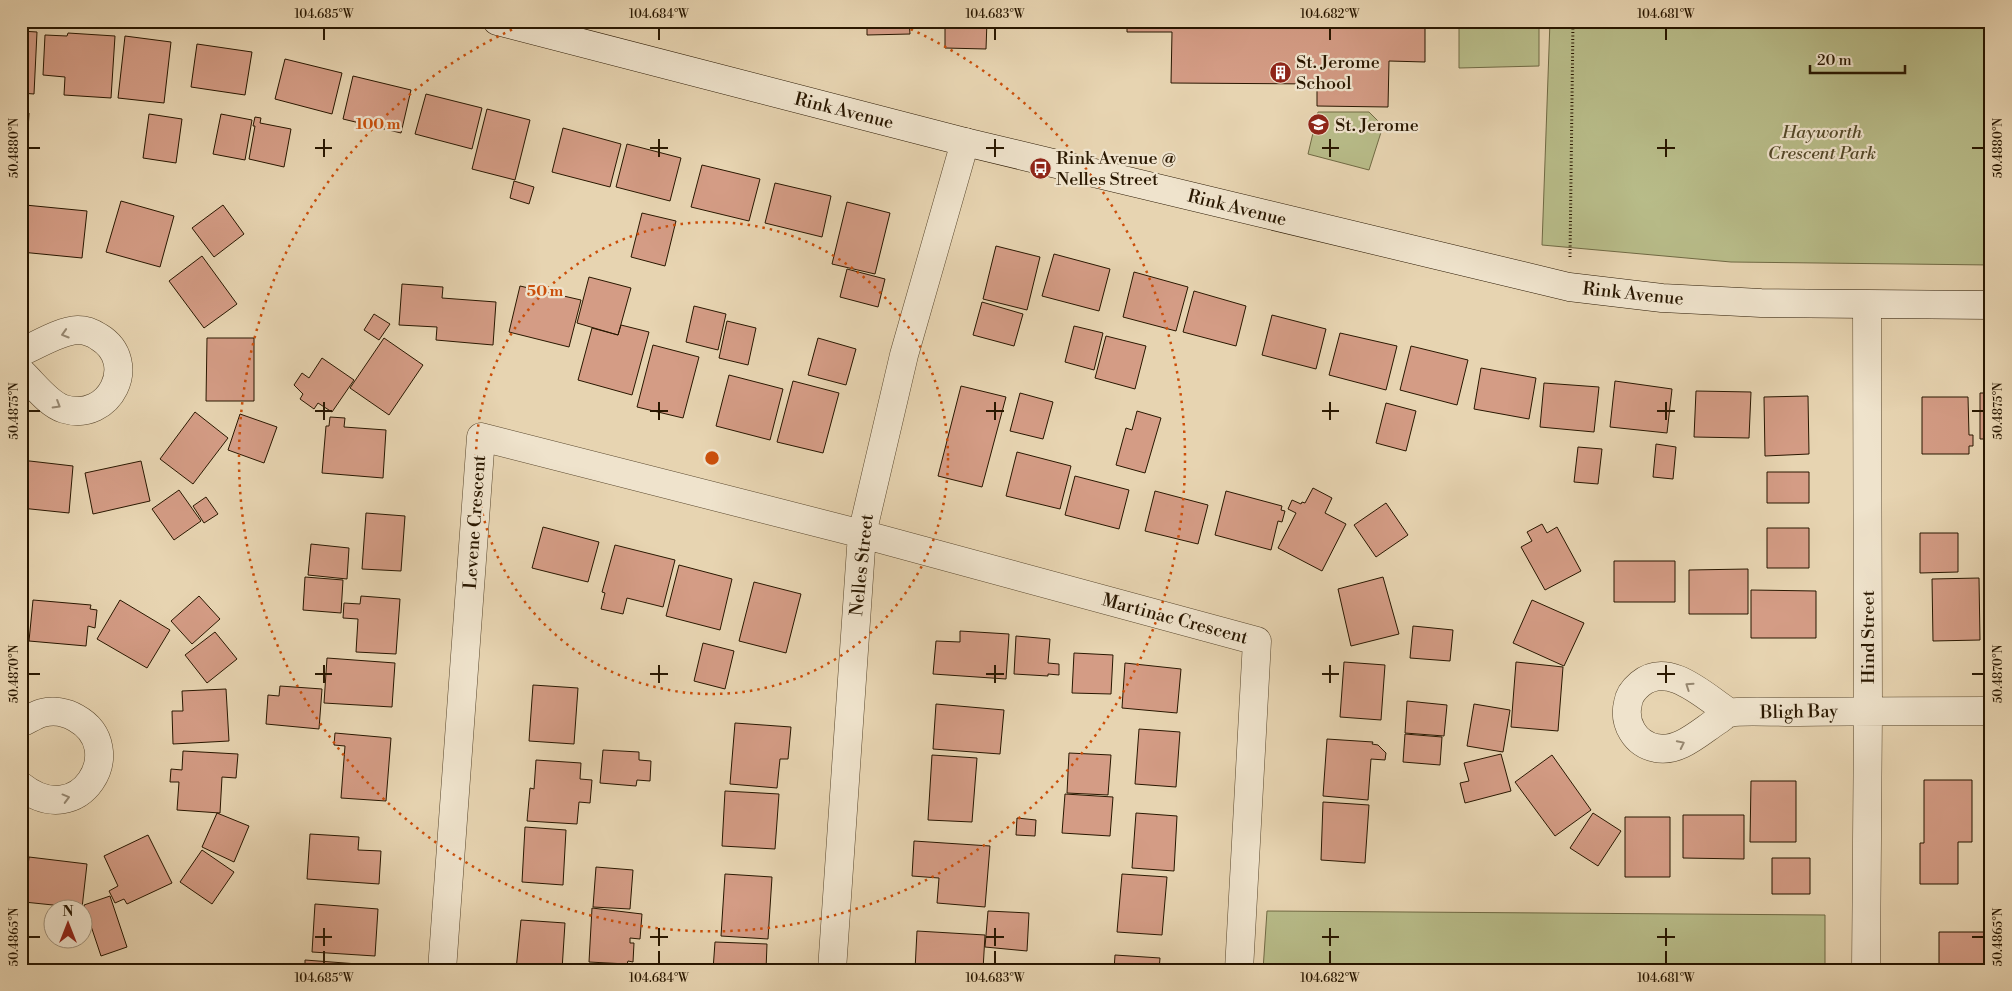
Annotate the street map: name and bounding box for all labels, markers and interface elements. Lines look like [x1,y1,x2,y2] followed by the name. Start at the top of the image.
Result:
[294,7,355,22] text: 104.685°W
[629,7,690,22] text: 104.684°W
[965,7,1026,22] text: 104.683°W
[1300,7,1361,22] text: 104.682°W
[1637,7,1696,22] text: 104.681°W
[1810,42,1904,74] scale bar
[1296,51,1380,95] place label: St. Jerome School
[1817,51,1852,70] text: 20 m
[1268,60,1292,84] building icon: St. Jerome School
[792,88,896,134] street label: Rink Avenue
[1307,113,1331,137] school or university icon: St. Jerome
[1335,114,1419,137] place label: St. Jerome
[356,115,401,134] text: 100 m
[7,118,22,178] text: 50.4880°N
[1991,118,2006,178] text: 50.4880°N
[1768,121,1876,165] park label: Hayworth Crescent Park
[1056,147,1176,191] place label: Rink Avenue @ Nelles Street
[1028,156,1052,180] bus stop icon: Rink Avenue @ Nelles Street
[1185,185,1289,231] street label: Rink Avenue
[1581,277,1685,311] street label: Rink Avenue
[527,282,563,301] text: 50 m
[61,328,70,338] one-way arrow
[7,382,22,440] text: 50.4875°N
[1991,382,2006,440] text: 50.4875°N
[52,398,61,408] one-way arrow
[703,449,721,467] centre of rings
[459,454,491,590] street label: Levene Crescent
[845,512,879,617] street label: Nelles Street
[1099,588,1251,650] street label: Martinac Crescent
[1857,589,1880,684] street label: Hind Street
[7,645,22,703] text: 50.4870°N
[1991,645,2006,703] text: 50.4870°N
[1685,683,1695,692] one-way arrow
[1759,700,1838,724] street label: Bligh Bay
[1675,740,1684,750] one-way arrow
[61,793,70,804] one-way arrow
[42,898,92,948] north arrow
[62,903,74,921] text: N
[7,907,22,966] text: 50.4865°N
[1991,907,2006,966] text: 50.4865°N
[294,971,355,986] text: 104.685°W
[629,971,690,986] text: 104.684°W
[965,971,1026,986] text: 104.683°W
[1300,971,1361,986] text: 104.682°W
[1637,971,1696,986] text: 104.681°W

